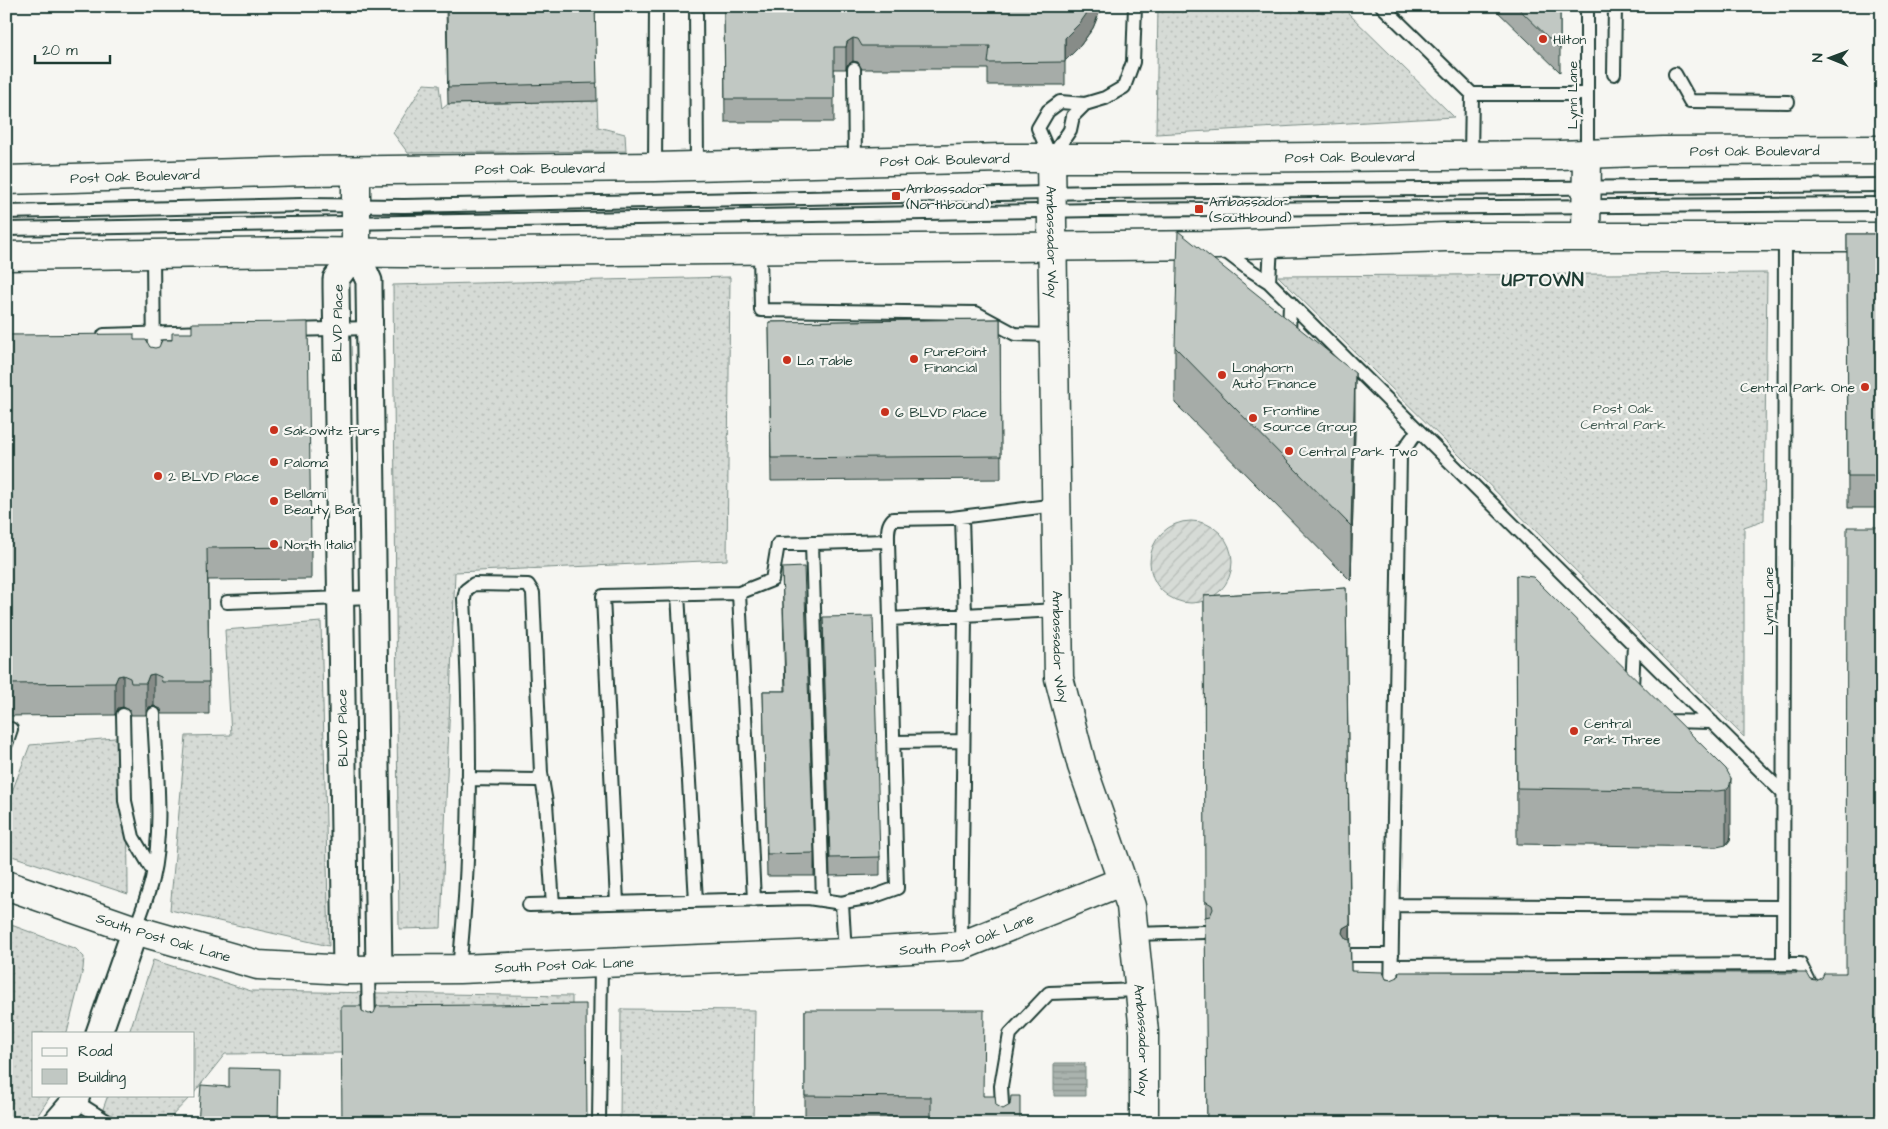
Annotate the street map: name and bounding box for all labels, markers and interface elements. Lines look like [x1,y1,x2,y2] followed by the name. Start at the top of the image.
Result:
[1553,30,1586,50] place label: Hilton
[35,32,110,64] scale bar
[1806,32,1856,82] north arrow
[1537,33,1549,45] marker: Hilton
[42,40,78,61] text: 20 m
[1808,53,1828,62] text: N
[1563,60,1583,129] street label: Lynn Lane
[1690,141,1820,162] street label: Post Oak Boulevard
[1285,147,1415,168] street label: Post Oak Boulevard
[880,149,1010,172] street label: Post Oak Boulevard
[475,159,605,180] street label: Post Oak Boulevard
[70,165,200,189] street label: Post Oak Boulevard
[906,179,989,215] place label: Ambassador (Northbound)
[1040,186,1062,299] street label: Ambassador Way
[890,190,902,202] marker: Ambassador (Northbound)
[1209,192,1292,228] place label: Ambassador (Southbound)
[1193,203,1205,215] marker: Ambassador (Southbound)
[1501,267,1585,294] district label: UPTOWN
[327,284,349,362] street label: BLVD Place
[924,342,987,378] place label: PurePoint Financial
[797,351,853,371] place label: La Table
[908,353,920,365] marker: PurePoint Financial
[781,354,793,366] marker: La Table
[1232,358,1317,394] place label: Longhorn Auto Finance
[1216,369,1228,381] marker: Longhorn Auto Finance
[1740,378,1855,398] place label: Central Park One
[1859,381,1871,393] marker: Central Park One
[1580,399,1666,435] park label: Post Oak Central Park
[1263,401,1357,437] place label: Frontline Source Group
[895,403,988,423] place label: 6 BLVD Place
[879,406,891,418] marker: 6 BLVD Place
[1247,412,1259,424] marker: Frontline Source Group
[284,421,380,441] place label: Sakowitz Furs
[268,424,280,436] marker: Sakowitz Furs
[1299,442,1418,462] place label: Central Park Two
[1283,445,1295,457] marker: Central Park Two
[284,453,328,473] place label: Paloma
[268,456,280,468] marker: Paloma
[168,467,260,487] place label: 2 BLVD Place
[152,470,164,482] marker: 2 BLVD Place
[284,484,360,520] place label: Bellami Beauty Bar
[268,495,280,507] marker: Bellami Beauty Bar
[284,535,353,555] place label: North Italia
[268,538,280,550] marker: North Italia
[1759,566,1779,635] street label: Lynn Lane
[1047,591,1074,705] street label: Ambassador Way
[332,688,354,767] street label: BLVD Place
[1584,714,1661,750] place label: Central Park Three
[1568,725,1580,737] marker: Central Park Three
[93,908,233,968] street label: South Post Oak Lane
[899,909,1037,961] street label: South Post Oak Lane
[494,953,635,979] street label: South Post Oak Lane
[1128,983,1153,1097] street label: Ambassador Way
[32,1032,195,1096] legend
[78,1041,113,1062] text: Road
[78,1067,126,1089] text: Building

